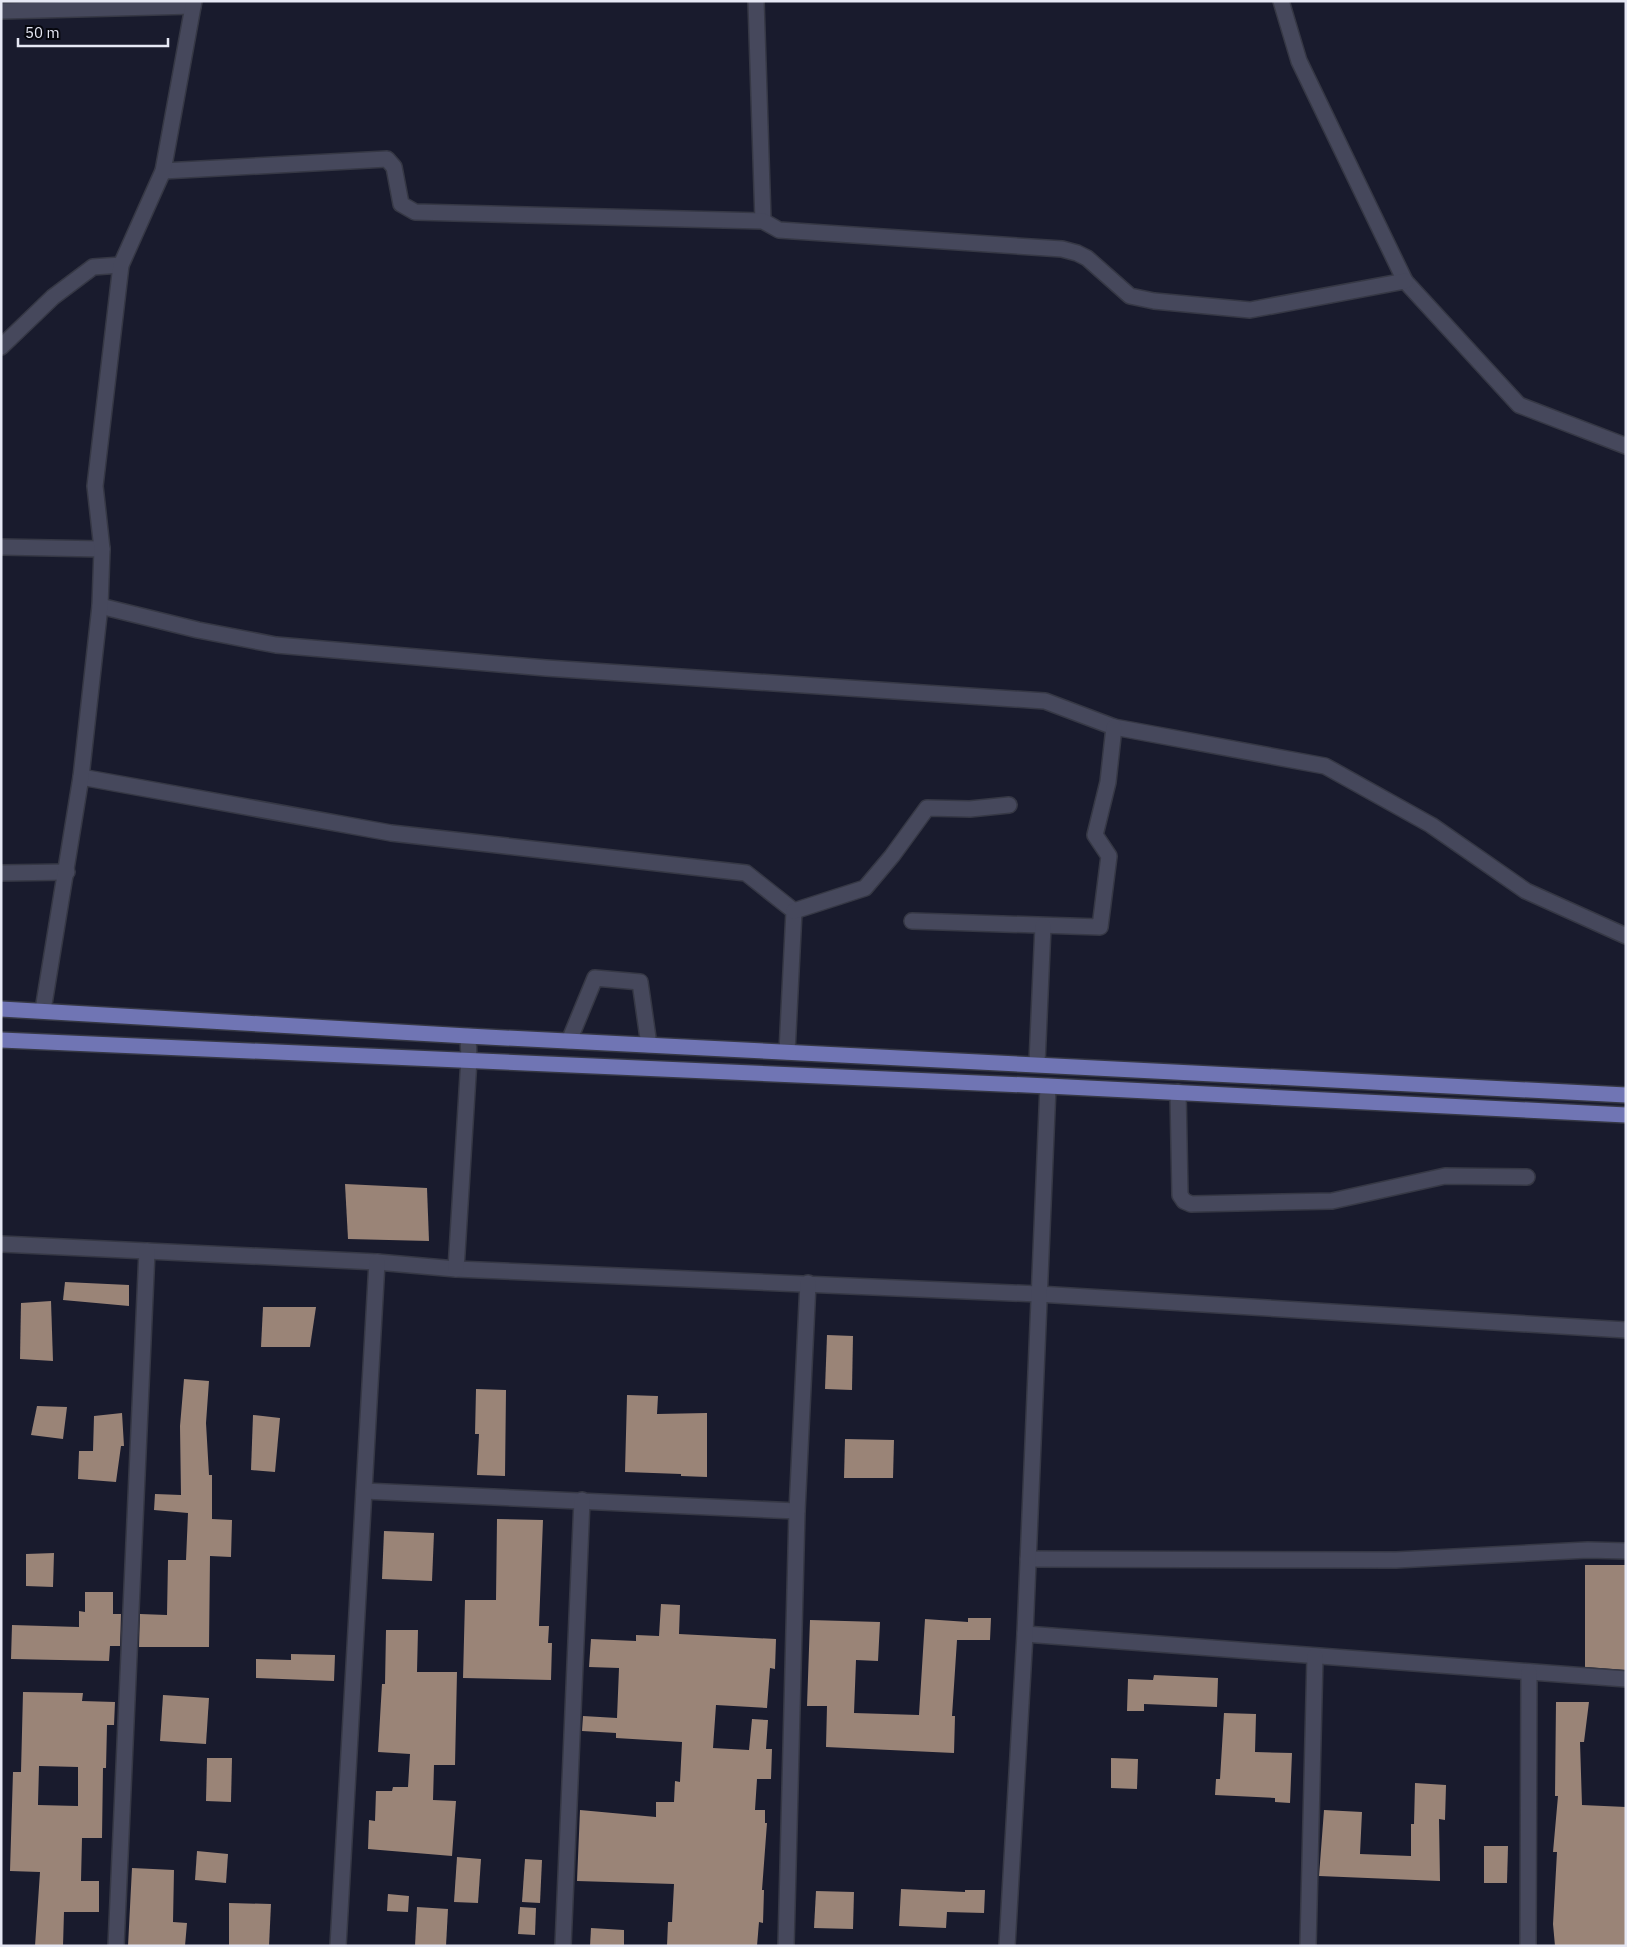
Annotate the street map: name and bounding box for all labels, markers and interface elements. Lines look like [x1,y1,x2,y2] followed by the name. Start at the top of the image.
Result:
[18,15,168,47] scale bar
[25,23,60,42] text: 50 m

